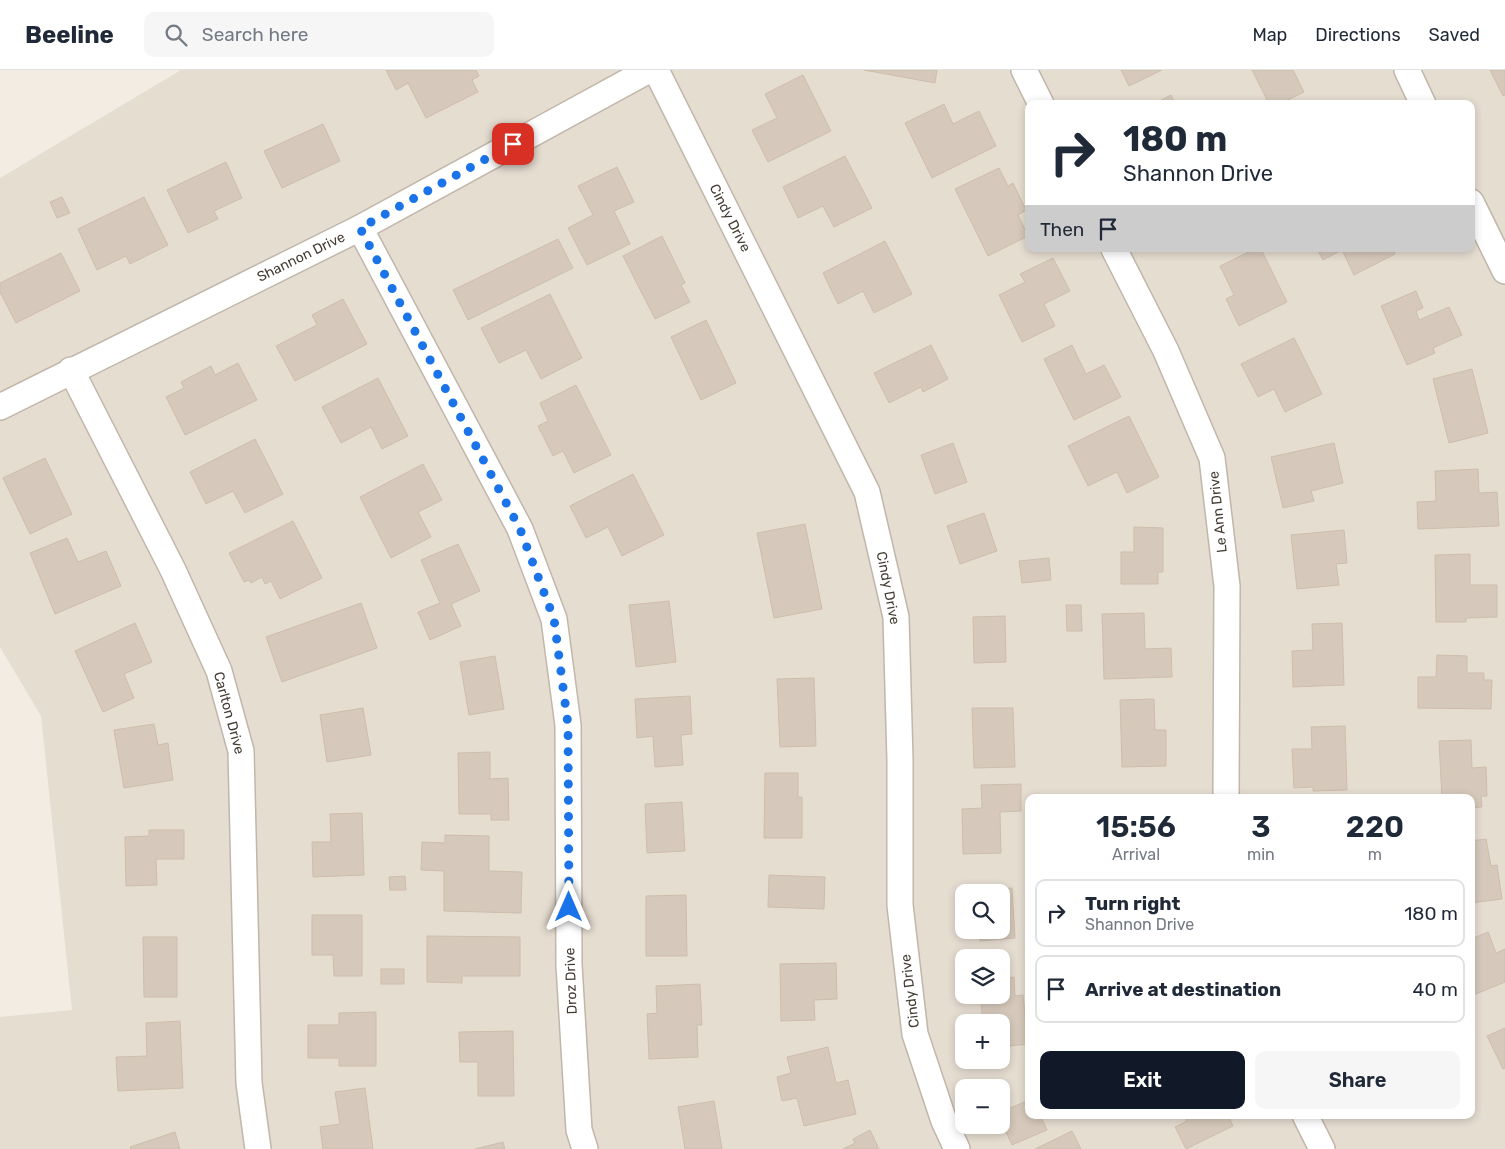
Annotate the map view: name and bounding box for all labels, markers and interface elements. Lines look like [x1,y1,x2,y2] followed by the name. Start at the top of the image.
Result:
[144,12,494,57] search box
[25,21,114,49] text: Beeline
[162,21,190,49] icon: search
[202,23,308,46] text: Search here
[1252,24,1287,46] text: Map
[1315,24,1401,46] text: Directions
[1429,24,1480,46] text: Saved
[1123,118,1227,160] text: 180 m
[1040,120,1105,185] icon: right
[492,123,534,165] pin
[499,130,527,158] icon: arrive
[1123,160,1273,187] text: Shannon Drive
[706,181,754,255] street label: Cindy Drive
[1094,215,1122,243] icon: arrive
[1040,218,1084,241] text: Then
[254,228,348,286] street label: Shannon Drive
[1205,470,1231,554] street label: Le Ann Drive
[873,550,903,626] street label: Cindy Drive
[210,670,248,756] street label: Carlton Drive
[1096,809,1176,845] text: 15:56
[1251,809,1271,845] text: 3
[1346,809,1404,845] text: 220
[1112,845,1160,864] text: Arrival
[1247,845,1275,864] text: min
[1368,845,1382,864] text: m
[542,880,594,932] position arrow
[955,884,1010,1134] map controls
[955,884,1010,939] button: search
[1085,892,1180,915] text: Turn right
[1042,899,1070,927] icon: right
[1404,902,1458,925] text: 180 m
[1085,915,1194,934] text: Shannon Drive
[561,947,581,1015] street label: Droz Drive
[955,949,1010,1004] button: layers
[897,953,923,1029] street label: Cindy Drive
[1042,975,1070,1003] icon: arrive
[1085,978,1281,1001] text: Arrive at destination
[1413,978,1458,1001] text: 40 m
[955,1014,1010,1069] button: +
[1040,1051,1245,1109] button: Exit
[1255,1051,1460,1109] button: Share
[955,1079,1010,1134] button: −

